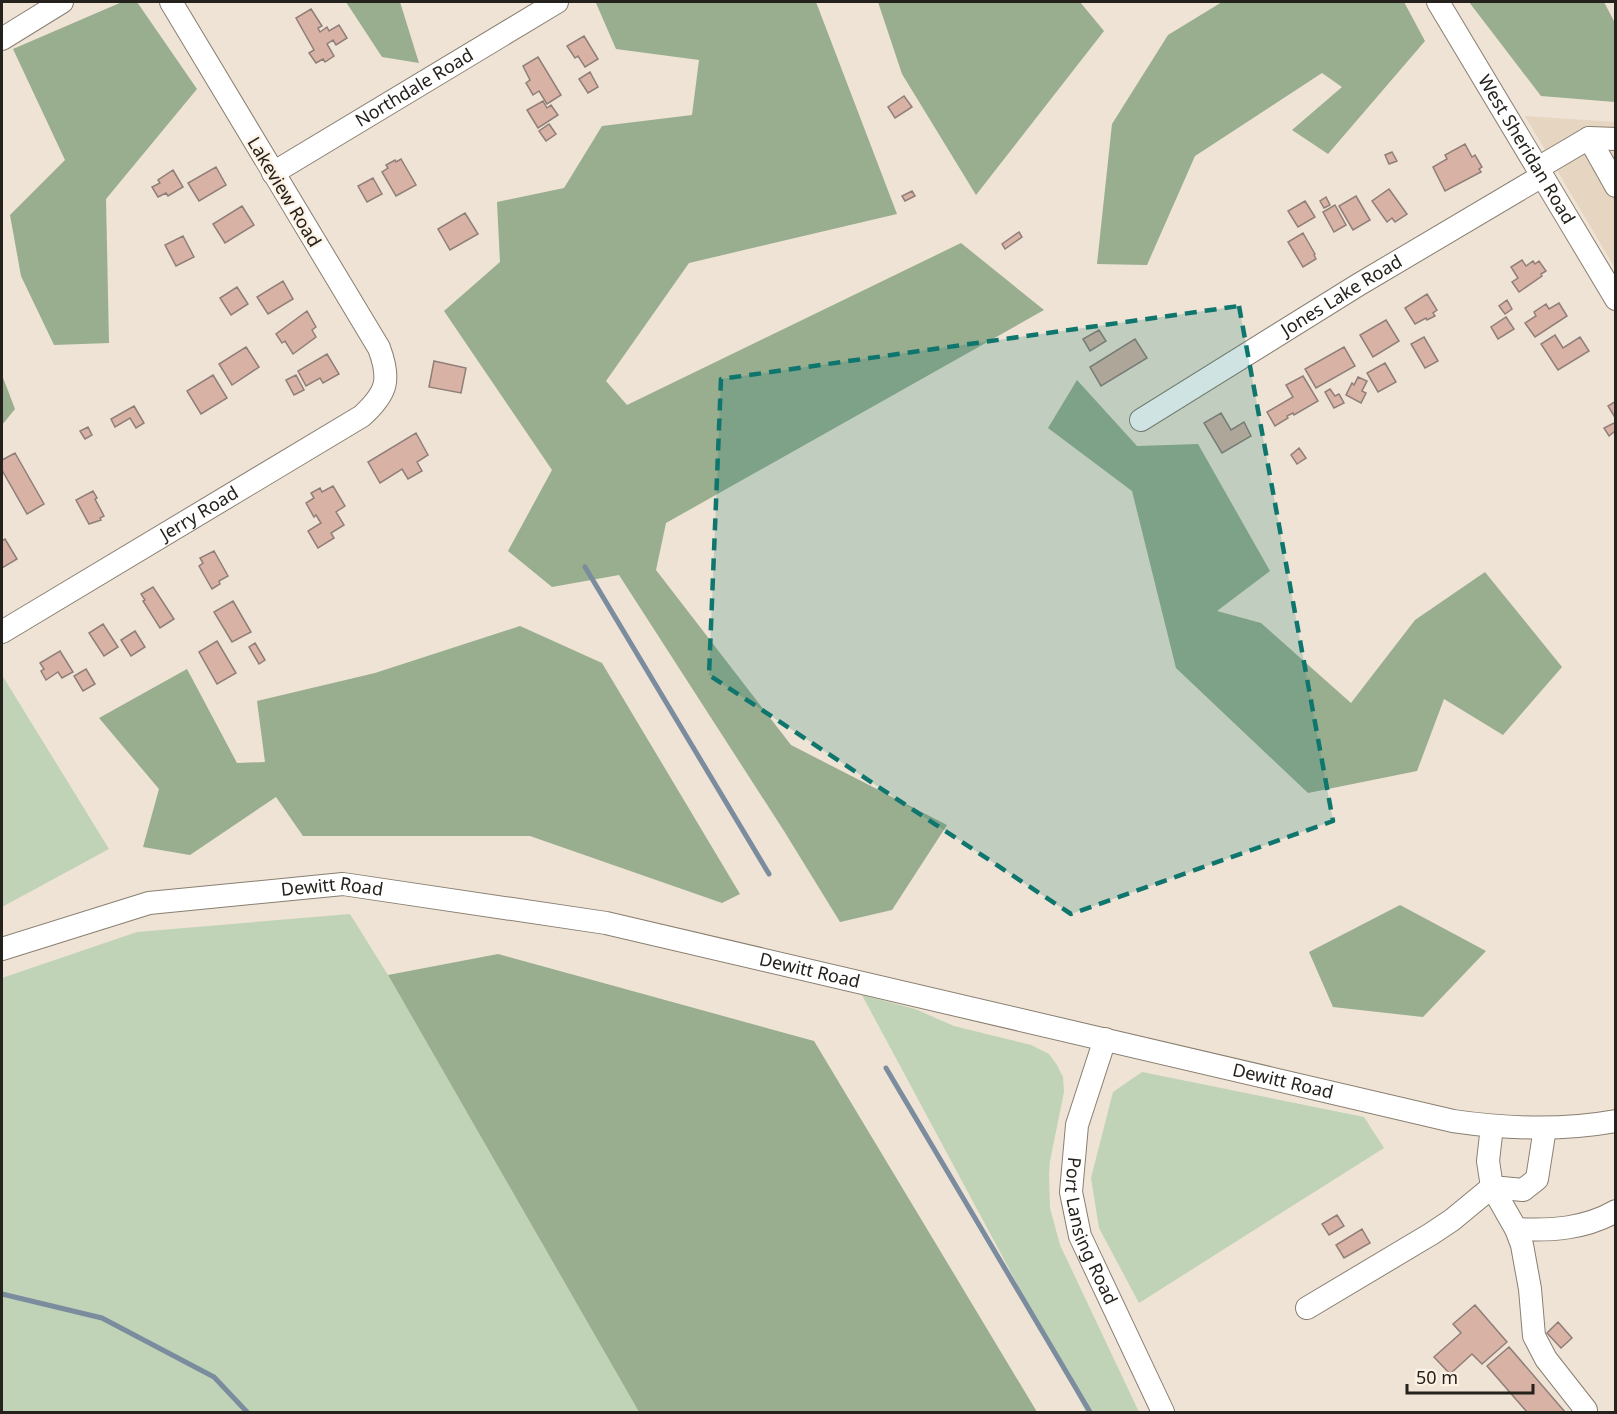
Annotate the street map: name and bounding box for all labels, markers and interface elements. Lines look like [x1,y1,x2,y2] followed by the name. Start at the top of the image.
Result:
[350,42,477,132] street label: Northdale Road
[1473,70,1581,228] street label: West Sheridan Road
[242,132,327,251] street label: Lakeview Road
[1274,249,1406,342] street label: Jones Lake Road
[153,480,242,547] street label: Jerry Road
[280,871,385,901] street label: Dewitt Road
[757,946,863,993] street label: Dewitt Road
[1230,1057,1336,1104] street label: Dewitt Road
[1060,1156,1124,1308] street label: Port Lansing Road
[1407,1357,1533,1395] scale bar
[1416,1365,1458,1389] text: 50 m

